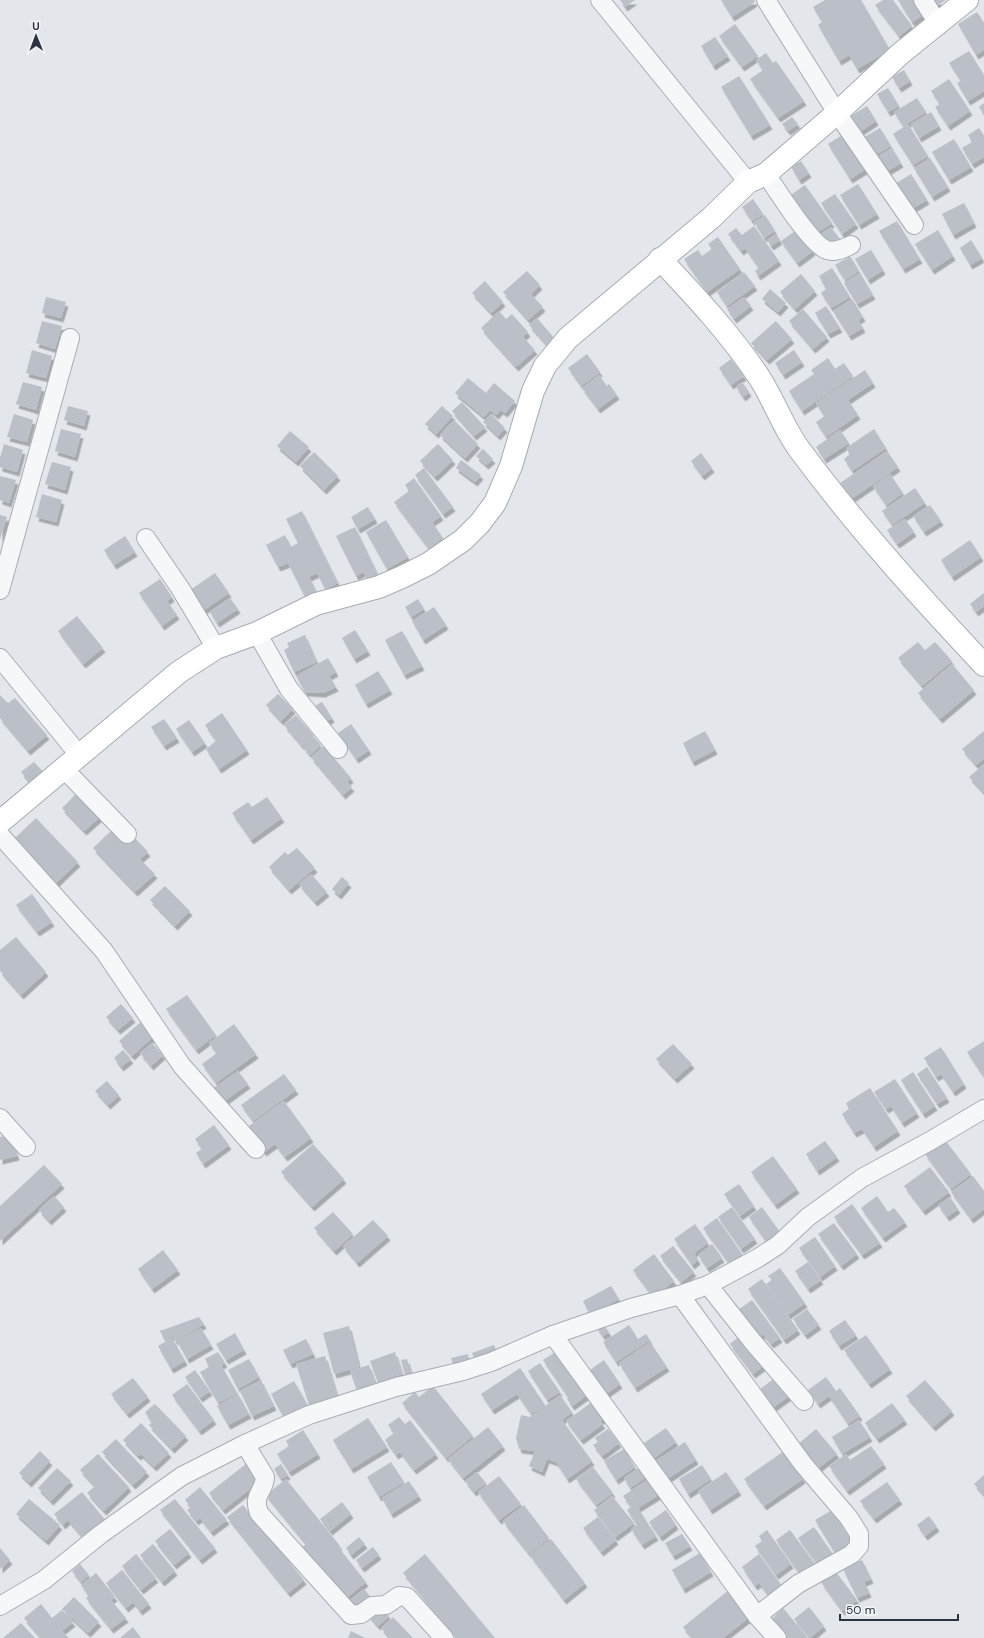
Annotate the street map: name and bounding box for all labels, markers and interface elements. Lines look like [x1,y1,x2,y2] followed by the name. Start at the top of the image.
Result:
[16,16,56,56] north arrow
[32,19,40,33] text: U
[840,1596,958,1622] scale bar
[846,1602,875,1618] text: 50 m

